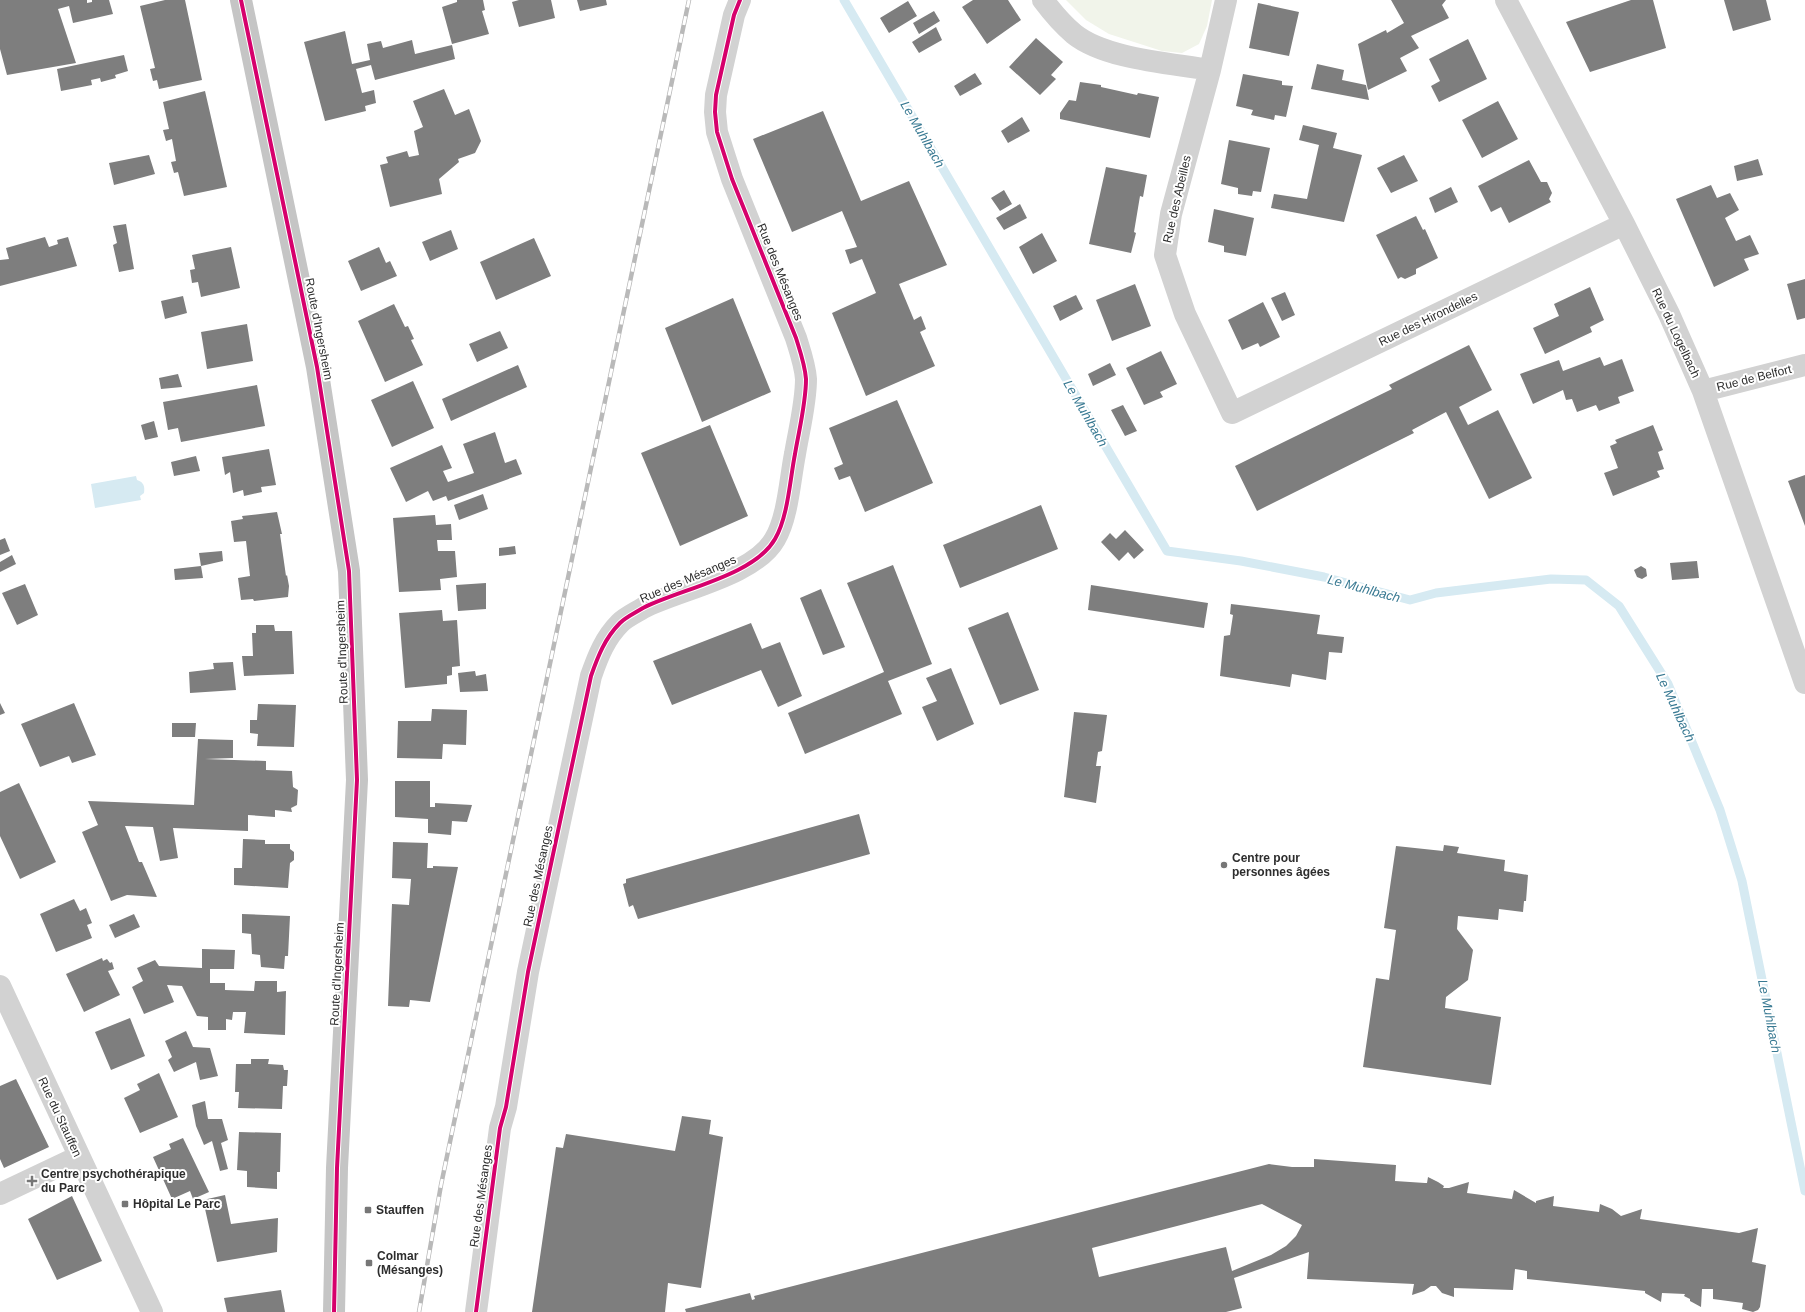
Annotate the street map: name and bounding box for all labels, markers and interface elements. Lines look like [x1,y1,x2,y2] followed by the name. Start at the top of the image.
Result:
[897,98,948,170] water label: Le Muhlbach
[1160,154,1194,244] street label: Rue des Abeilles
[754,221,806,323] street label: Rue des Mésanges
[302,277,336,381] street label: Route d'Ingersheim
[1649,286,1703,380] street label: Rue du Logelbach
[1376,289,1480,349] street label: Rue des Hirondelles
[1715,362,1794,394] street label: Rue de Belfort
[1060,377,1111,449] water label: Le Muhlbach
[638,552,738,606] street label: Rue des Mésanges
[1326,572,1402,605] water label: Le Muhlbach
[333,600,351,704] street label: Route d'Ingersheim
[1653,670,1698,744] water label: Le Muhlbach
[520,824,556,928] street label: Rue des Mésanges
[1232,851,1330,879] place label: Centre pour personnes âgées
[1219,860,1229,870] marker: Centre pour personnes âgées
[327,922,347,1026] street label: Route d'Ingersheim
[1755,978,1784,1054] water label: Le Muhlbach
[35,1075,85,1159] street label: Rue du Stauffen
[467,1144,495,1248] street label: Rue des Mésanges
[41,1167,186,1195] place label: Centre psychothérapique du Parc
[26,1175,38,1187] marker: Centre psychothérapique du Parc
[133,1197,221,1211] place label: Hôpital Le Parc
[120,1199,130,1209] marker: Hôpital Le Parc
[376,1203,424,1217] place label: Stauffen
[363,1205,373,1215] marker: Stauffen
[377,1249,443,1277] place label: Colmar (Mésanges)
[364,1258,374,1268] marker: Colmar (Mésanges)

